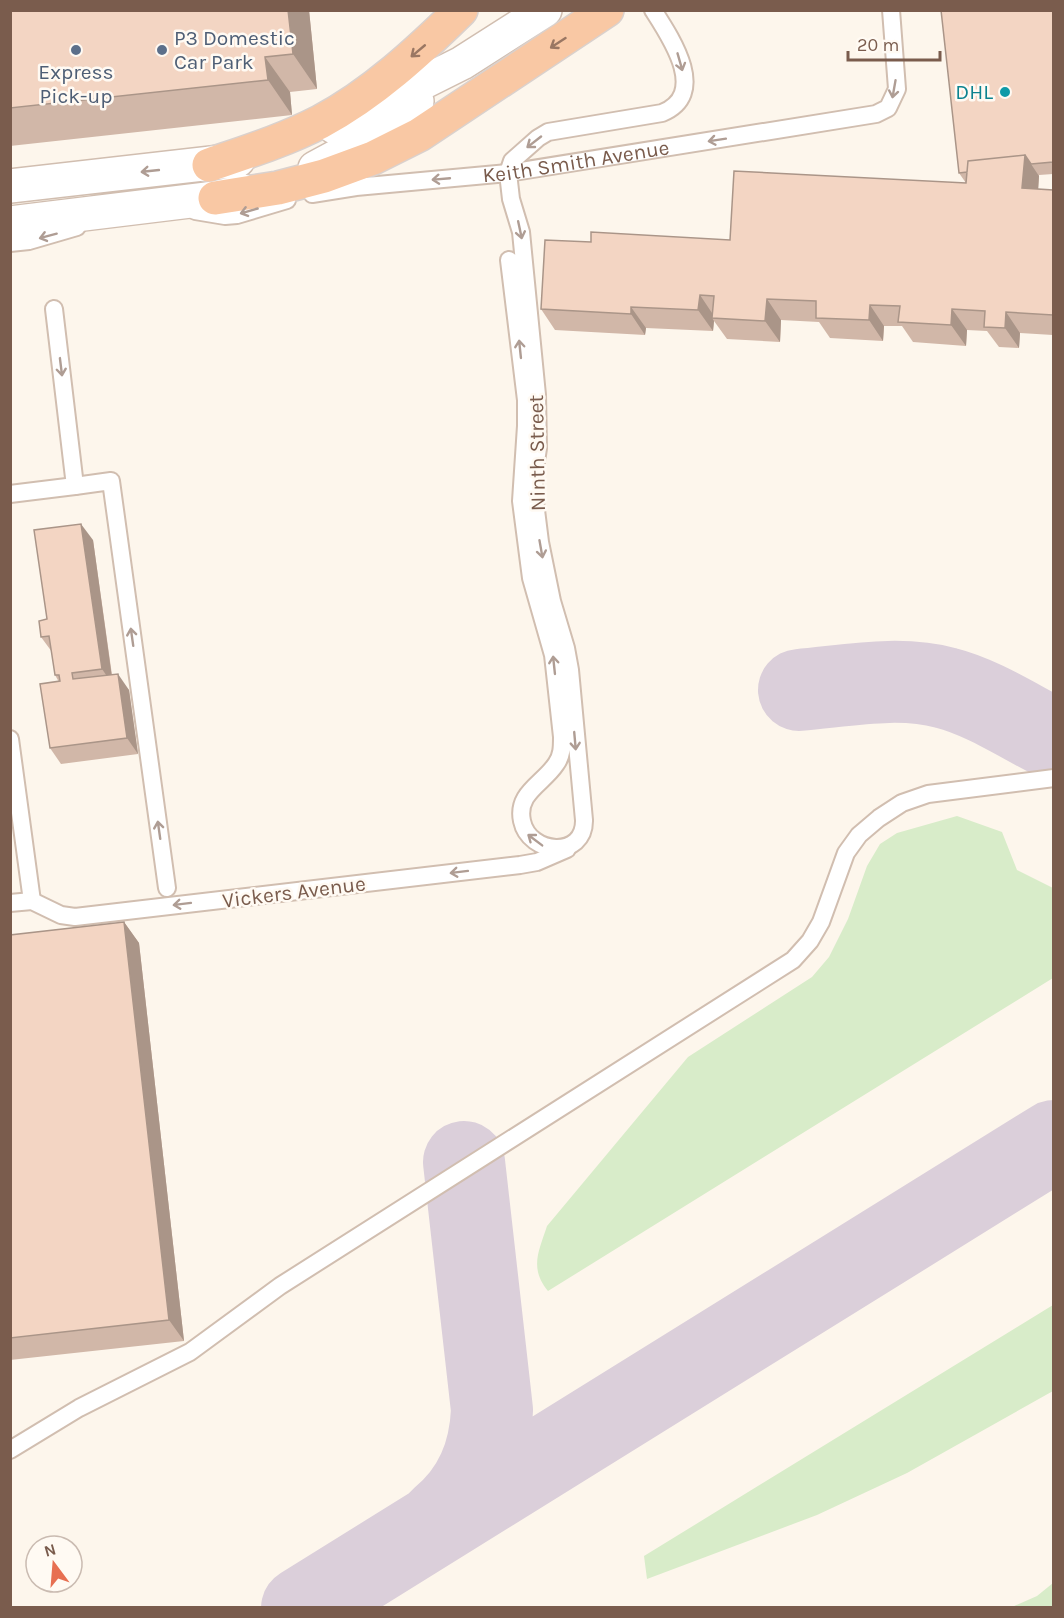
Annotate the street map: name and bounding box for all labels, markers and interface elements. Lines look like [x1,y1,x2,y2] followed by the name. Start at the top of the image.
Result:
[848,24,940,62] scale bar
[174,26,295,74] place label: P3 Domestic Car Park
[857,34,899,56] text: 20 m
[550,37,567,49] one-way arrow
[69,43,83,57] marker: Express Pick-up
[155,43,169,57] marker: P3 Domestic Car Park
[410,44,426,57] one-way arrow
[675,52,686,71] one-way arrow
[38,60,114,108] place label: Express Pick-up
[889,79,900,98] one-way arrow
[955,80,993,104] place label: DHL
[998,85,1012,99] marker: DHL
[481,135,671,187] street label: Keith Smith Avenue
[526,135,542,148] one-way arrow
[707,135,727,146] one-way arrow
[141,166,161,177] one-way arrow
[431,174,451,185] one-way arrow
[240,206,259,218] one-way arrow
[515,220,526,239] one-way arrow
[39,231,58,243] one-way arrow
[514,339,525,359] one-way arrow
[56,356,67,376] one-way arrow
[524,394,550,511] street label: Ninth Street
[536,539,547,559] one-way arrow
[127,627,138,647] one-way arrow
[548,656,559,676] one-way arrow
[570,730,581,750] one-way arrow
[154,820,165,840] one-way arrow
[528,834,544,846] one-way arrow
[450,867,470,878] one-way arrow
[221,871,367,913] street label: Vickers Avenue
[173,899,192,910] one-way arrow
[24,1534,84,1594] north arrow
[42,1539,58,1561] text: N

